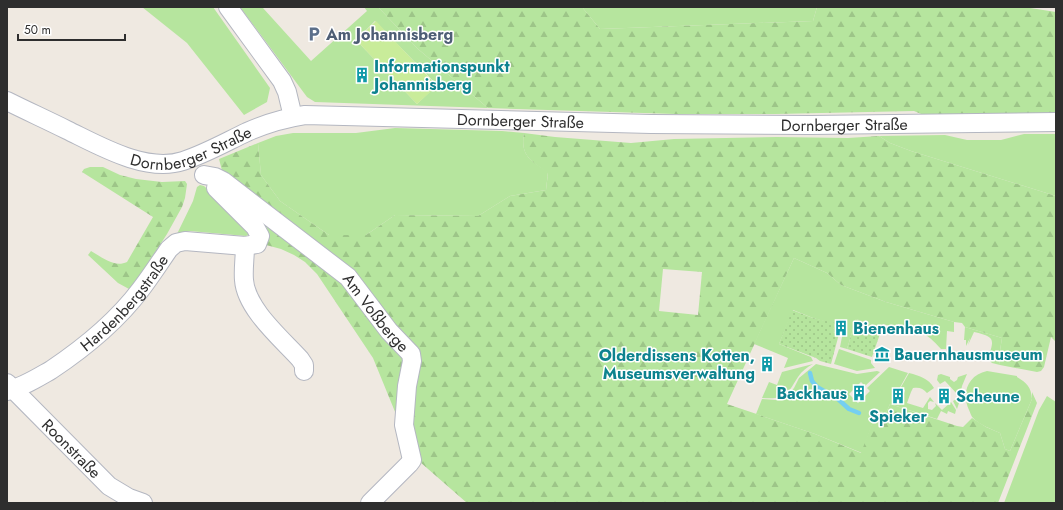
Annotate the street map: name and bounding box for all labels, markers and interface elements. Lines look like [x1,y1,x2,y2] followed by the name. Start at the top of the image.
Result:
[18,16,125,42] scale bar
[24,21,51,39] text: 50 m
[325,23,453,46] place label: Am Johannisberg
[305,25,323,43] parking icon: Am Johannisberg
[371,55,511,96] place label: Informationspunkt Johannisberg
[353,66,371,84] building icon: Informationspunkt Johannisberg
[457,107,584,134] street label: Dornberger Straße
[781,112,908,137] street label: Dornberger Straße
[128,120,255,176] street label: Dornberger Straße
[75,250,174,356] street label: Hardenbergstraße
[338,268,415,357] street label: Am Voßberge
[853,317,939,340] place label: Bienenhaus
[832,319,850,337] building icon: Bienenhaus
[894,343,1043,366] place label: Bauernhausmuseum
[599,344,755,385] place label: Olderdissens Kotten, Museumsverwaltung
[873,345,891,363] museum icon: Bauernhausmuseum
[758,355,776,373] building icon: Olderdissens Kotten, Museumsverwaltung
[776,382,847,405] place label: Backhaus
[850,384,868,402] building icon: Backhaus
[956,385,1020,408] place label: Scheune
[889,387,907,405] building icon: Spieker
[935,387,953,405] building icon: Scheune
[869,405,928,428] place label: Spieker
[37,413,107,483] street label: Roonstraße

